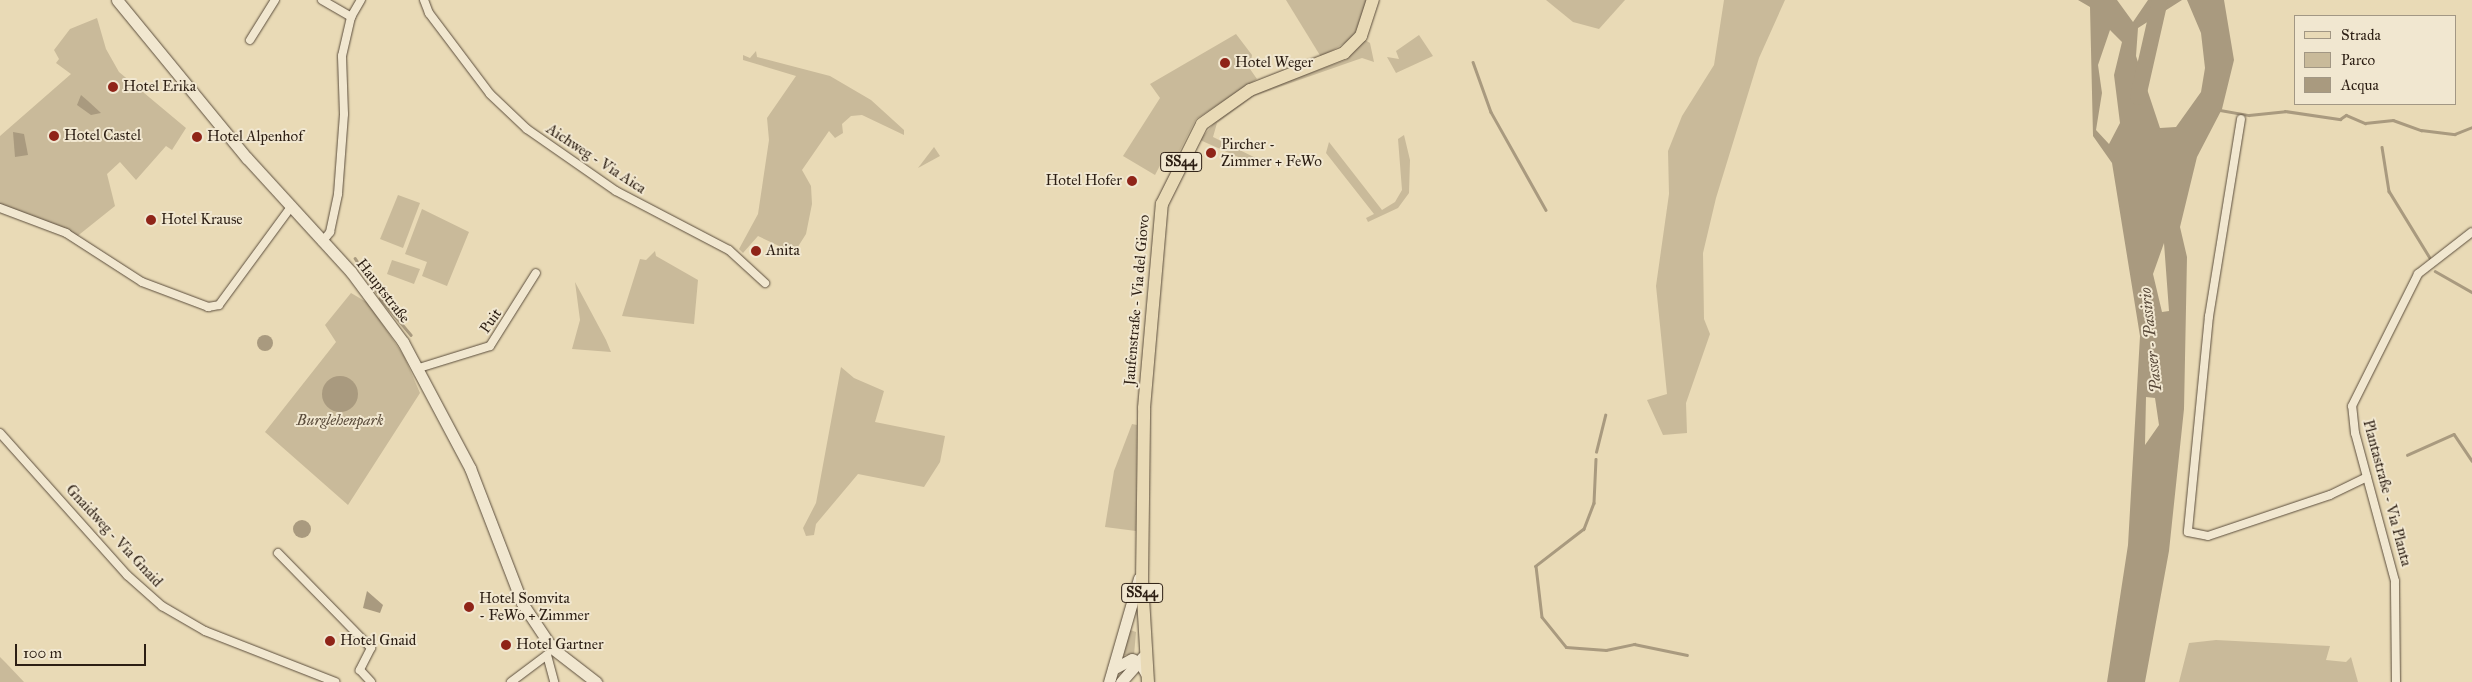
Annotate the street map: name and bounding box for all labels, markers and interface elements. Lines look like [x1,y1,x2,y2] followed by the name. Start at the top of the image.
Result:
[2294,15,2457,105] legend
[2341,26,2381,44] text: Strada
[2341,51,2375,69] text: Parco
[1235,54,1313,72] place label: Hotel Weger
[1219,57,1231,69] marker: Hotel Weger
[2341,76,2379,94] text: Acqua
[123,78,196,96] place label: Hotel Erika
[107,81,119,93] marker: Hotel Erika
[543,120,649,198] street label: Aichweg - Via Aica
[64,127,141,145] place label: Hotel Castel
[207,128,303,146] place label: Hotel Alpenhof
[48,130,60,142] marker: Hotel Castel
[191,131,203,143] marker: Hotel Alpenhof
[1221,135,1322,170] place label: Pircher - Zimmer + FeWo
[1205,147,1217,159] marker: Pircher - Zimmer + FeWo
[1160,150,1202,173] road number: SS44
[1045,172,1122,190] place label: Hotel Hofer
[1126,175,1138,187] marker: Hotel Hofer
[161,211,243,229] place label: Hotel Krause
[145,214,157,226] marker: Hotel Krause
[1121,214,1153,386] street label: Jaufenstraße - Via del Giovo
[766,242,800,260] place label: Anita
[750,245,762,257] marker: Anita
[352,255,414,327] street label: Hauptstraße
[2136,287,2166,393] water label: Passer - Passirio
[476,305,506,337] street label: Puit
[297,412,383,430] park label: Burglehenpark
[2359,418,2415,568] street label: Plantastraße - Via Planta
[62,481,166,591] street label: Gnaidweg - Via Gnaid
[1121,582,1163,604] road number: SS44
[479,589,589,624] place label: Hotel Somvita - FeWo + Zimmer
[463,601,475,613] marker: Hotel Somvita - FeWo + Zimmer
[340,632,416,650] place label: Hotel Gnaid
[18,634,149,666] scale bar
[324,635,336,647] marker: Hotel Gnaid
[516,636,604,654] place label: Hotel Gartner
[500,639,512,651] marker: Hotel Gartner
[23,644,62,662] text: 100 m

